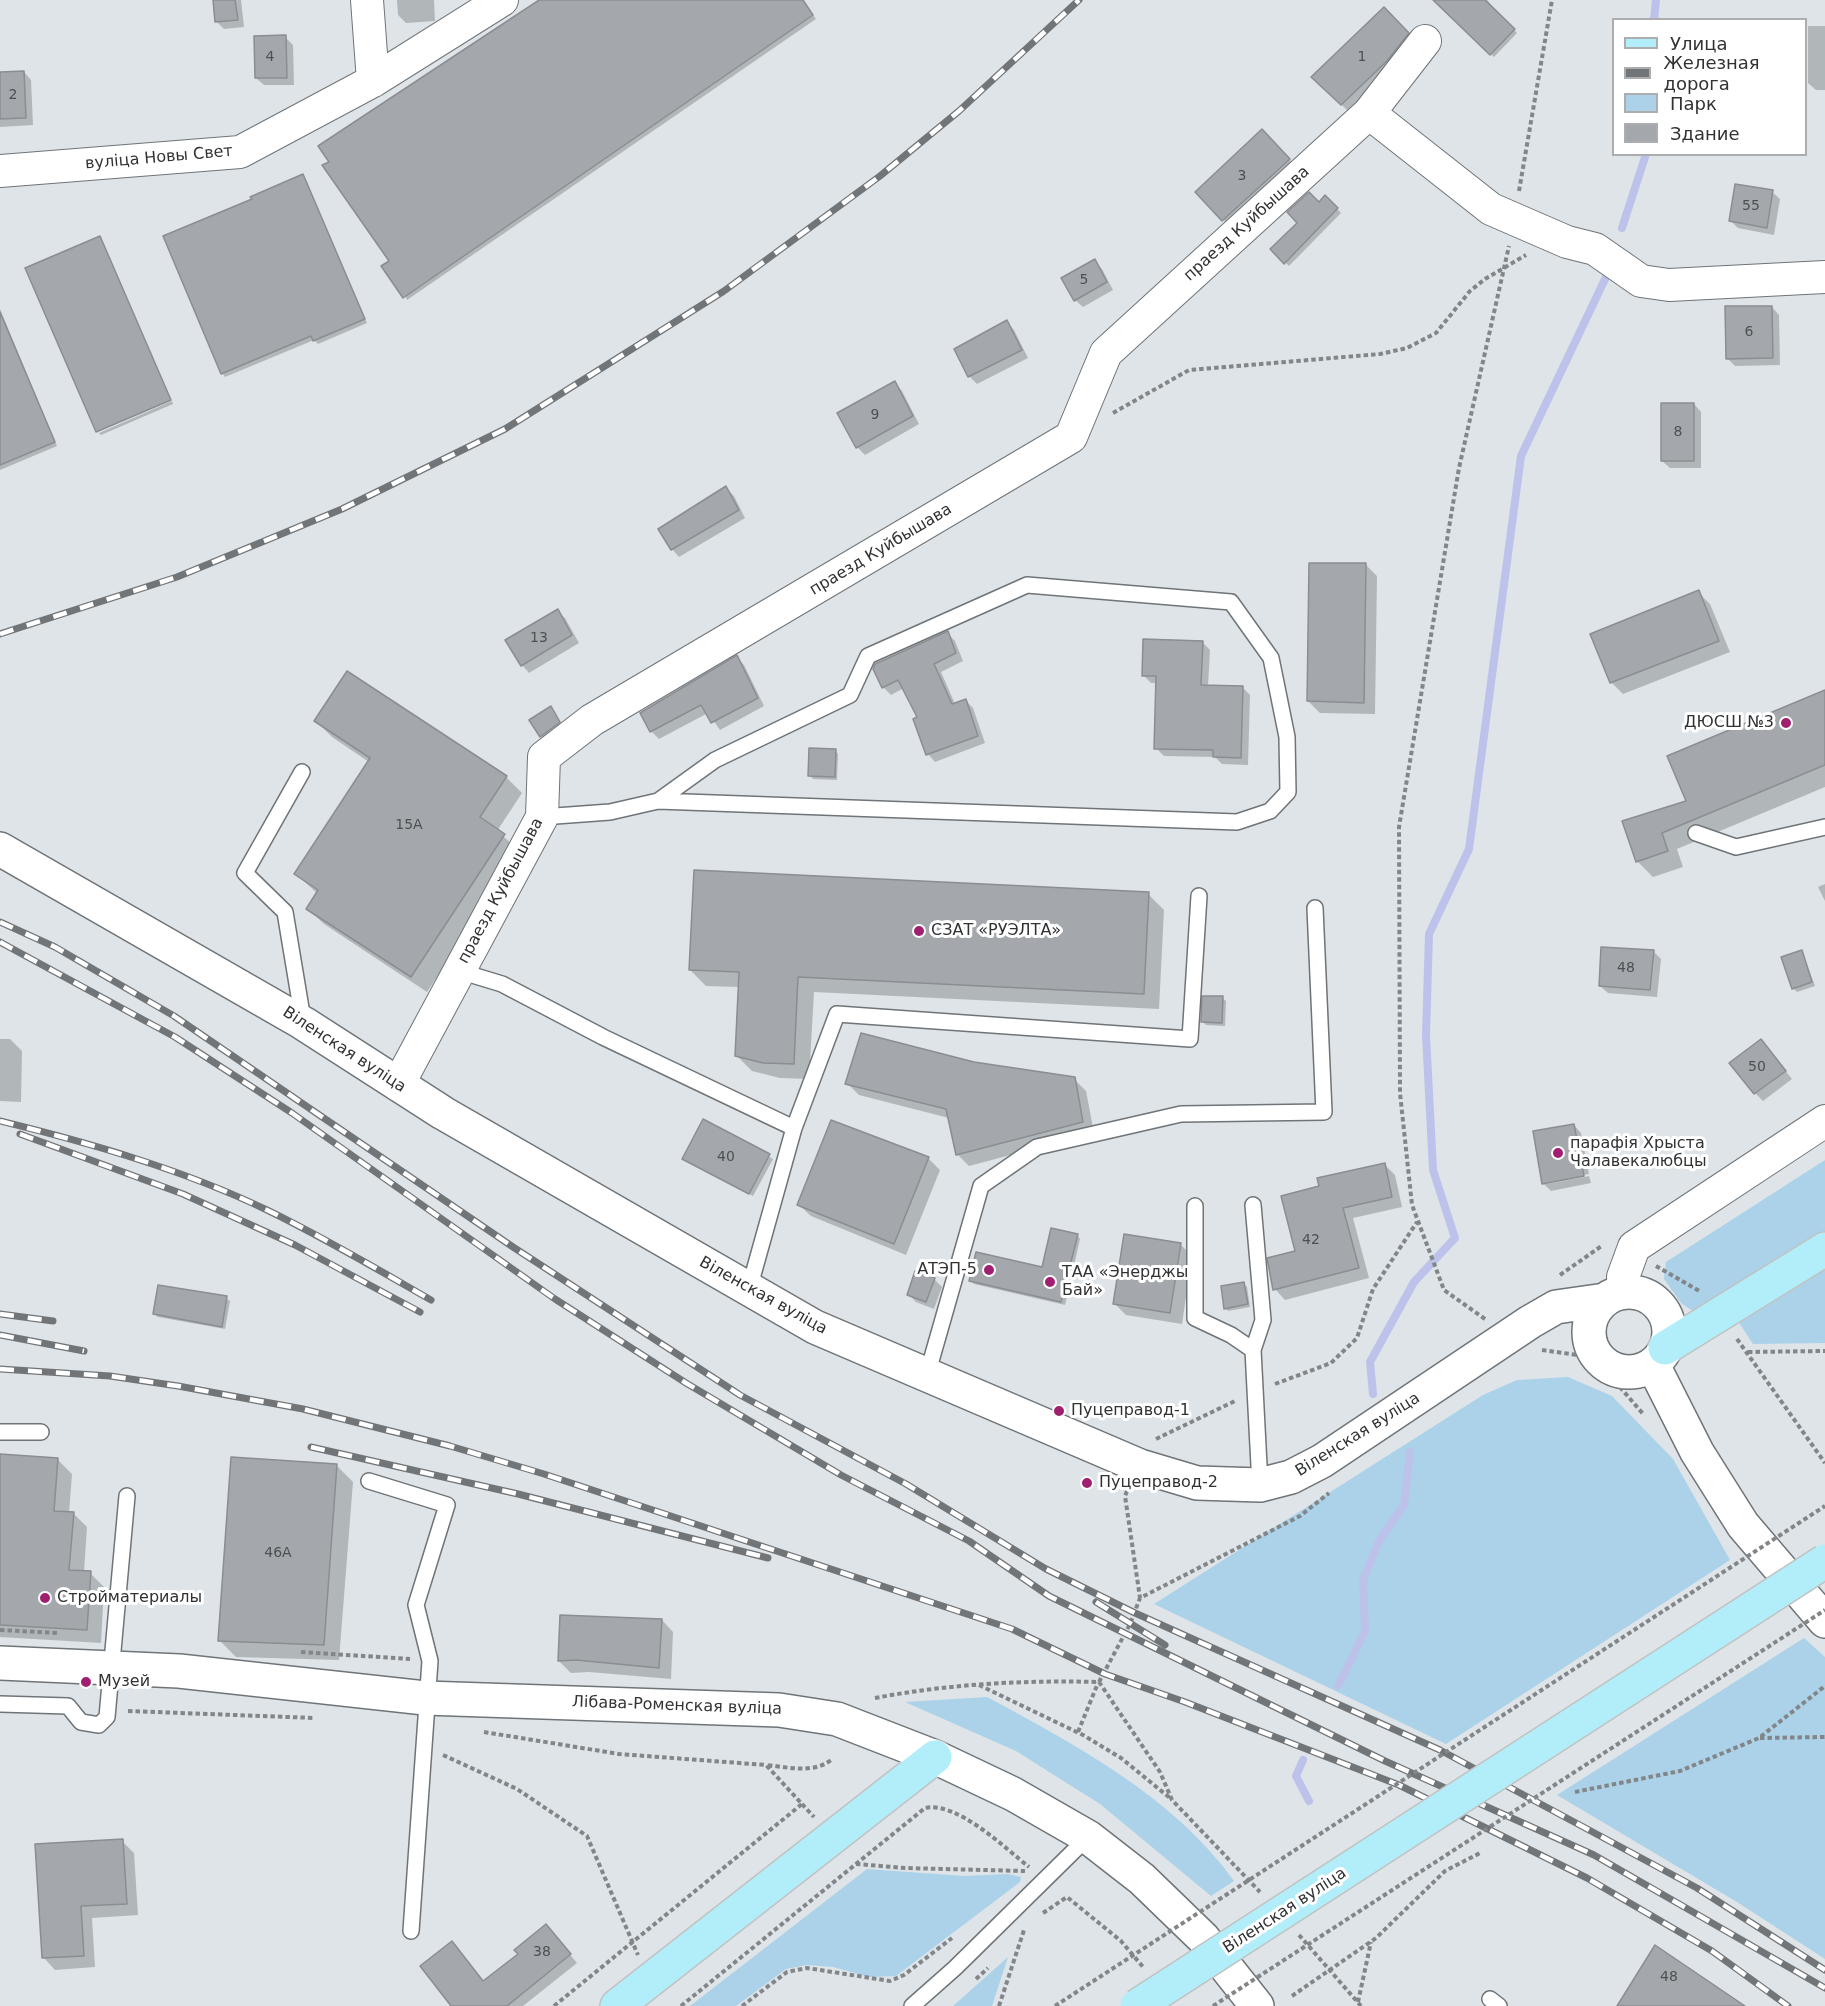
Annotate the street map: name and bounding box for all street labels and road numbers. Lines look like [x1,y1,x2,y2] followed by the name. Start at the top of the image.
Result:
[84,142,234,174] street label: вуліца Новы Свет
[1180,163,1314,285] street label: праезд Куйбышава
[806,500,956,600] street label: праезд Куйбышава
[454,815,548,967] street label: праезд Куйбышава
[279,1003,409,1097] street label: Віленская вуліца
[696,1253,830,1339] street label: Віленская вуліца
[1292,1389,1424,1481] street label: Віленская вуліца
[572,1693,782,1719] street label: Лібава-Роменская вуліца
[1220,1864,1350,1958] street label: Віленская вуліца

